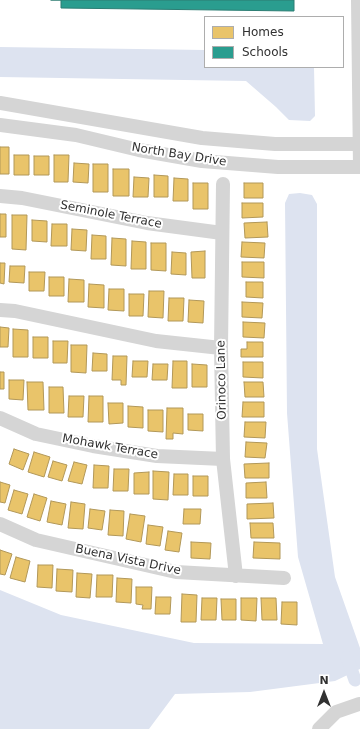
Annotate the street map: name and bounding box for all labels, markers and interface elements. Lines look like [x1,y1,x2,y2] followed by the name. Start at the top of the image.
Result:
[204,16,344,68] legend
[242,25,284,39] text: Homes
[242,45,288,59] text: Schools
[131,140,227,170] street label: North Bay Drive
[59,198,163,232] street label: Seminole Terrace
[214,340,230,420] street label: Orinoco Lane
[61,431,159,463] street label: Mohawk Terrace
[74,542,182,578] street label: Buena Vista Drive
[304,673,344,713] north arrow
[319,674,329,687] text: N

